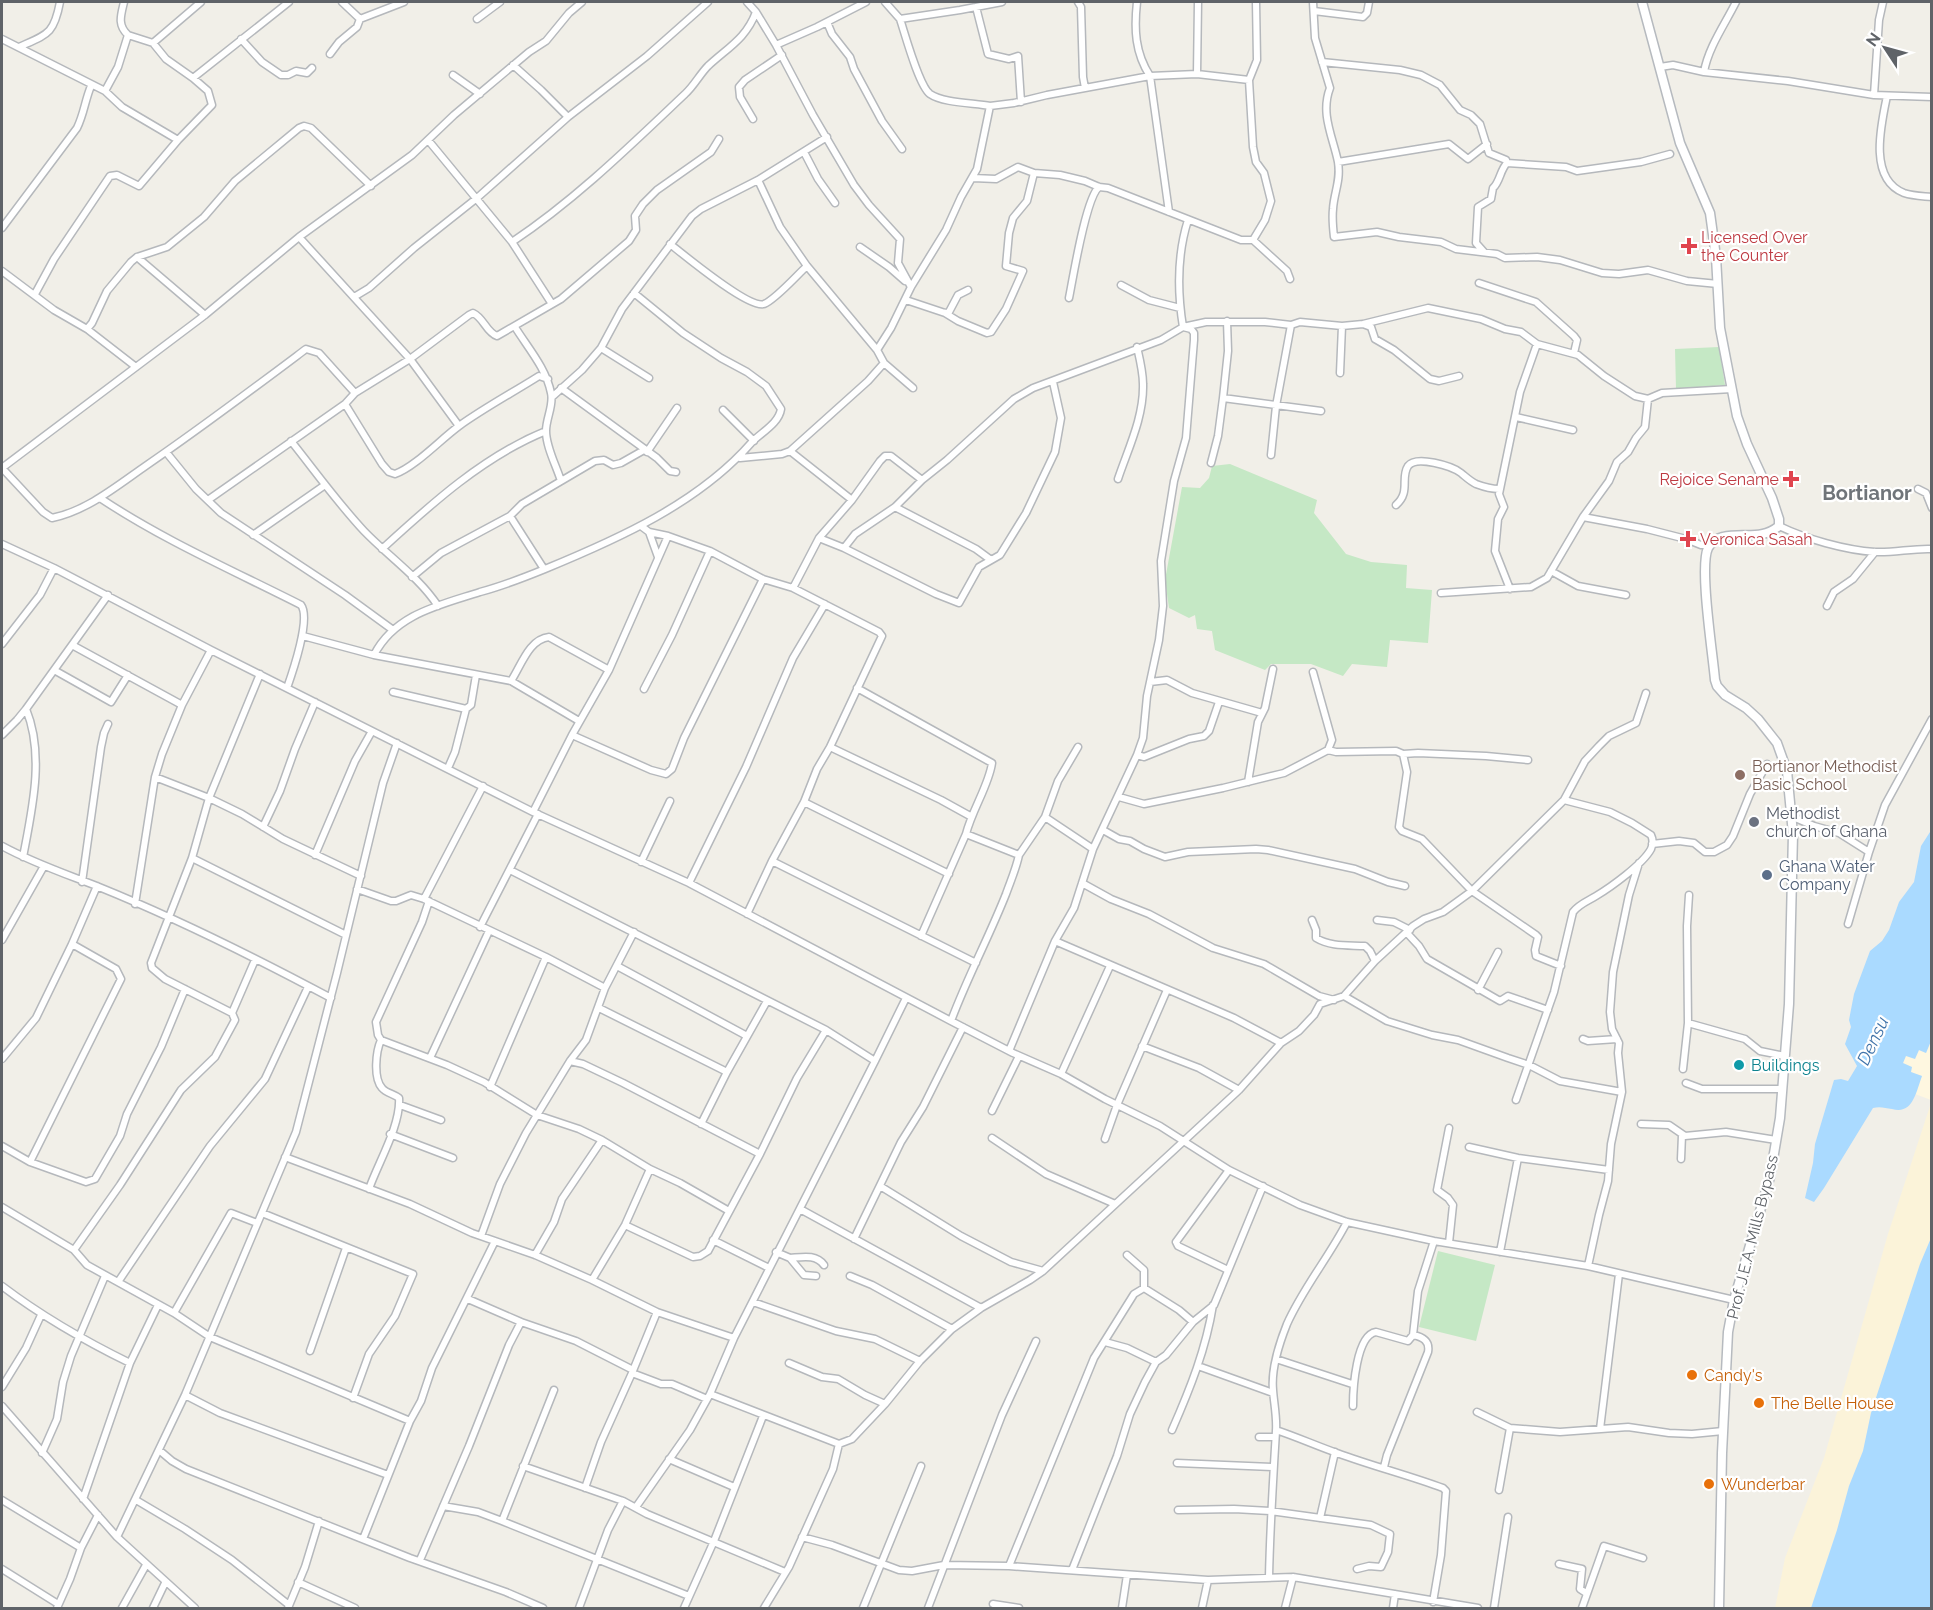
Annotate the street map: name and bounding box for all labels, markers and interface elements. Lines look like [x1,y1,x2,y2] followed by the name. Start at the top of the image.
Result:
[1855,18,1915,78] north arrow
[1862,29,1885,50] text: N
[1701,228,1808,265] place label: Licensed Over the Counter
[1682,239,1696,253] marker: Licensed Over the Counter
[1659,470,1779,489] place label: Rejoice Sename
[1784,472,1798,486] marker: Rejoice Sename
[1822,481,1912,505] district label: Bortianor
[1700,530,1813,549] place label: Veronica Sasah
[1681,532,1695,546] marker: Veronica Sasah
[1752,757,1898,794] place label: Bortianor Methodist Basic School
[1733,768,1747,782] marker: Bortianor Methodist Basic School
[1766,804,1887,841] place label: Methodist church of Ghana
[1747,815,1761,829] marker: Methodist church of Ghana
[1779,857,1875,894] place label: Ghana Water Company
[1760,868,1774,882] marker: Ghana Water Company
[1852,1013,1893,1068] water label: Densu
[1751,1056,1820,1075] place label: Buildings
[1732,1058,1746,1072] marker: Buildings
[1723,1153,1782,1321] street label: Prof. J.E.A. Mills Bypass
[1704,1366,1763,1385] place label: Candy's
[1685,1368,1699,1382] marker: Candy's
[1771,1394,1894,1413] place label: The Belle House
[1752,1396,1766,1410] marker: The Belle House
[1721,1475,1805,1494] place label: Wunderbar
[1702,1477,1716,1491] marker: Wunderbar

